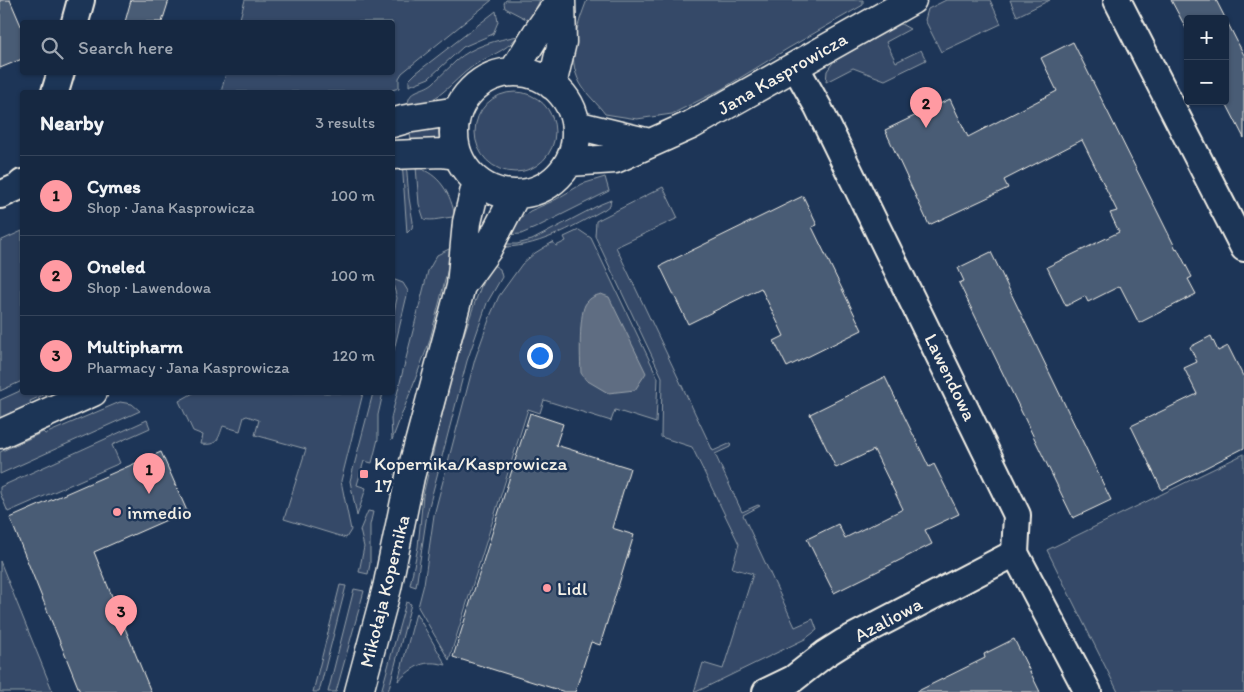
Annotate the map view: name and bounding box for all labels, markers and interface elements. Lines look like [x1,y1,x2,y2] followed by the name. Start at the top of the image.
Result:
[1184,15,1229,105] map controls
[1184,15,1229,60] button: +
[20,20,395,75] search box
[713,27,851,120] street label: Jana Kasprowicza
[38,34,66,62] icon: search
[78,36,173,59] text: Search here
[1184,60,1229,105] button: −
[910,87,942,128] pin: 2
[40,110,104,135] text: Nearby
[315,113,375,132] text: 3 results
[87,175,141,198] text: Cymes
[52,186,60,205] text: 1
[331,186,375,205] text: 100 m
[87,198,255,217] text: Shop · Jana Kasprowicza
[87,255,145,278] text: Oneled
[52,266,60,285] text: 2
[331,266,375,285] text: 100 m
[87,278,211,297] text: Shop · Lawendowa
[920,330,982,425] street label: Lawendowa
[87,335,183,358] text: Multipharm
[527,343,553,369] your location
[52,346,60,365] text: 3
[332,346,375,365] text: 120 m
[87,358,290,377] text: Pharmacy · Jana Kasprowicza
[374,452,568,497] place label: Kopernika/Kasprowicza 17
[133,453,165,494] pin: 1
[358,468,370,480] marker: Kopernika/Kasprowicza 17
[127,501,192,524] place label: inmedio
[111,506,123,518] marker: inmedio
[354,513,415,670] street label: Mikołaja Kopernika
[557,577,588,600] place label: Lidl
[541,582,553,594] marker: Lidl
[850,592,926,647] street label: Azaliowa
[105,595,137,636] pin: 3

